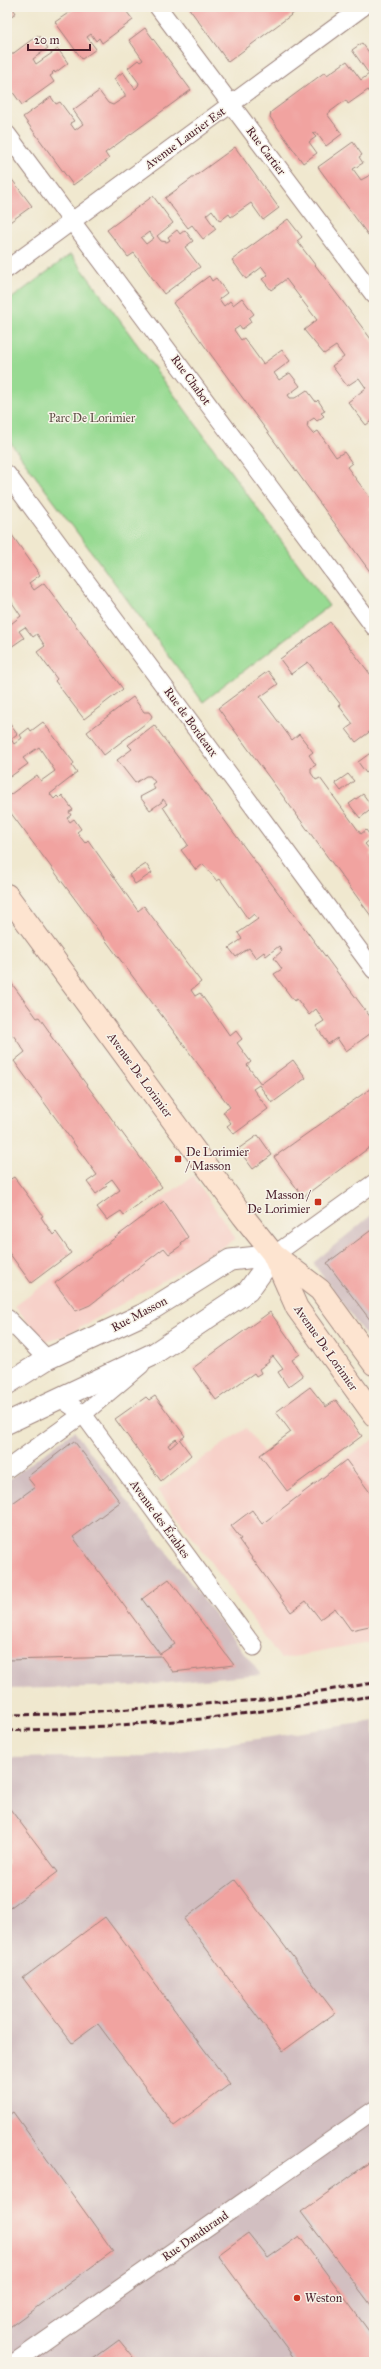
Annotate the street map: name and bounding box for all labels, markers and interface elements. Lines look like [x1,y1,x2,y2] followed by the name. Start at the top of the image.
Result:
[28,26,90,52] scale bar
[34,33,60,47] text: 20 m
[141,104,229,172] street label: Avenue Laurier Est
[243,124,289,178] street label: Rue Cartier
[168,352,214,408] street label: Rue Chabot
[49,411,136,425] park label: Parc De Lorimier
[161,685,221,760] street label: Rue de Bordeaux
[104,1029,176,1120] street label: Avenue De Lorimier
[185,1145,249,1173] place label: De Lorimier / Masson
[173,1154,183,1164] marker: De Lorimier / Masson
[247,1188,312,1216] place label: Masson / De Lorimier
[313,1197,323,1207] marker: Masson / De Lorimier
[109,1293,170,1335] street label: Rue Masson
[291,1302,361,1394] street label: Avenue De Lorimier
[126,1475,195,1561] street label: Avenue des Érables
[159,2208,231,2264] street label: Rue Dandurand
[305,2291,343,2305] place label: Weston
[292,2293,302,2303] marker: Weston

